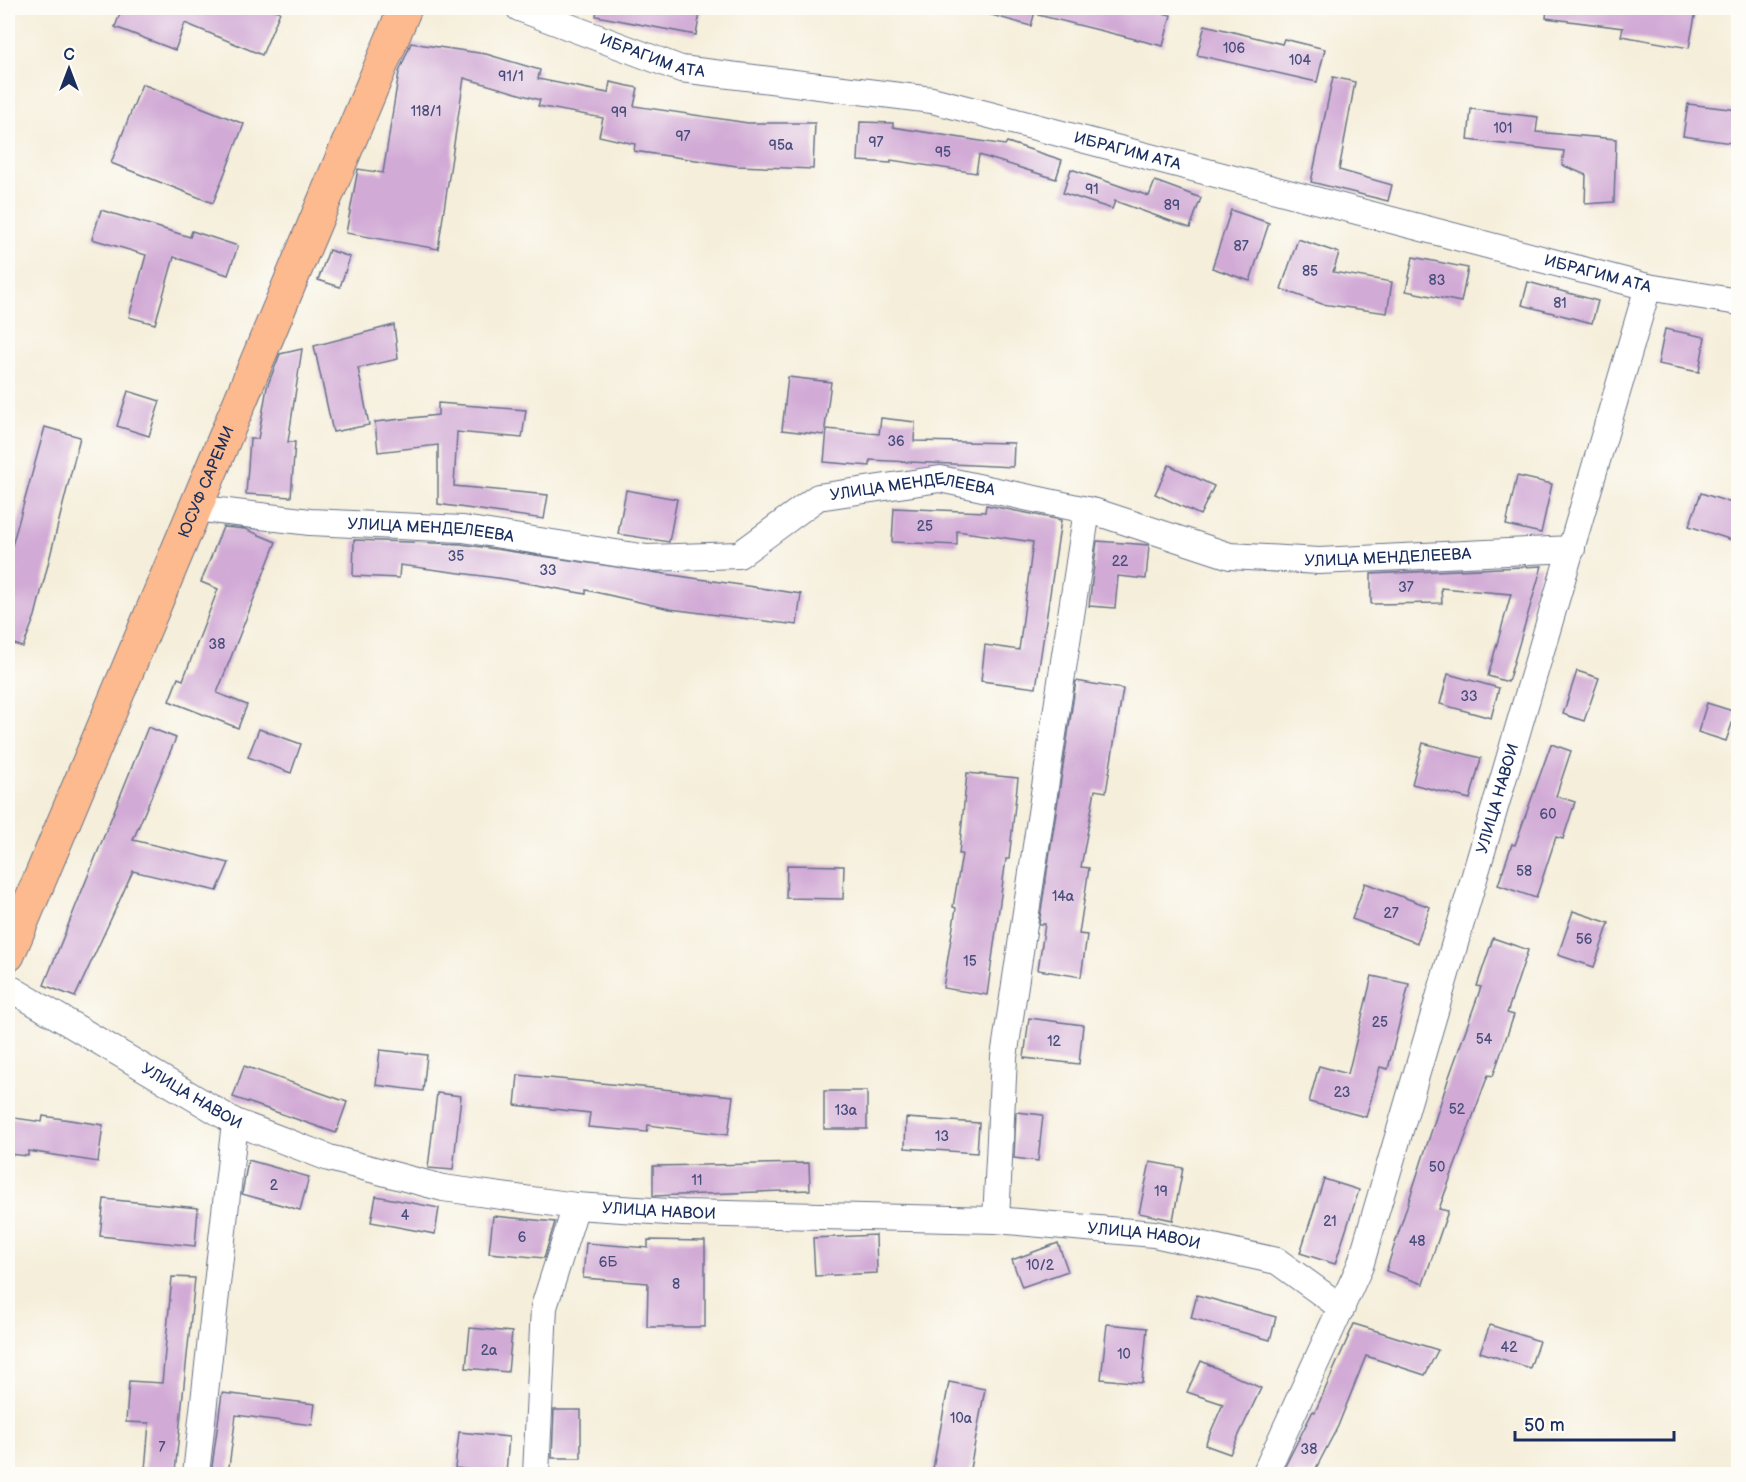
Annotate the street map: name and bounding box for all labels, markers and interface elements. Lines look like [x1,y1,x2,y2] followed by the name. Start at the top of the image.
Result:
[597,30,706,81] street label: ИБРАГИМ АТА
[39,39,99,99] north arrow
[1223,40,1246,57] house number: 106
[63,46,75,65] text: С
[1289,52,1312,69] house number: 104
[498,68,524,85] house number: 91/1
[411,103,441,120] house number: 118/1
[611,104,627,121] house number: 99
[1493,120,1513,137] house number: 101
[676,128,691,145] house number: 97
[1072,128,1183,174] street label: ИБРАГИМ АТА
[869,134,884,151] house number: 97
[769,137,794,154] house number: 95а
[935,144,951,161] house number: 95
[1085,181,1099,198] house number: 91
[1164,197,1180,214] house number: 89
[1233,238,1249,255] house number: 87
[1542,251,1654,297] street label: ИБРАГИМ АТА
[1302,263,1318,280] house number: 85
[1429,272,1445,289] house number: 83
[1553,295,1567,312] house number: 81
[174,423,238,541] street label: ЮСУФ САРЕМИ
[887,433,905,450] house number: 36
[829,469,997,505] street label: УЛИЦА МЕНДЕЛЕЕВА
[347,514,516,546] street label: УЛИЦА МЕНДЕЛЕЕВА
[917,518,933,535] house number: 25
[1304,544,1472,571] street label: УЛИЦА МЕНДЕЛЕЕВА
[448,548,464,565] house number: 35
[1112,553,1129,570] house number: 22
[539,562,557,579] house number: 33
[1398,579,1414,596] house number: 37
[209,636,225,653] house number: 38
[1460,688,1478,705] house number: 33
[1472,741,1523,856] street label: УЛИЦА НАВОИ
[1540,806,1556,823] house number: 60
[1516,863,1532,880] house number: 58
[1052,888,1075,905] house number: 14а
[1383,905,1399,922] house number: 27
[1576,931,1593,948] house number: 56
[963,953,977,970] house number: 15
[1372,1014,1388,1031] house number: 25
[1476,1031,1493,1048] house number: 54
[1047,1033,1062,1050] house number: 12
[138,1059,245,1133] street label: УЛИЦА НАВОИ
[1334,1084,1350,1101] house number: 23
[1449,1101,1466,1118] house number: 52
[835,1102,858,1119] house number: 13а
[935,1128,949,1145] house number: 13
[1429,1159,1445,1176] house number: 50
[692,1172,702,1189] house number: 11
[270,1177,279,1194] house number: 2
[1154,1183,1168,1200] house number: 19
[602,1198,716,1223] street label: УЛИЦА НАВОИ
[401,1207,410,1224] house number: 4
[1323,1213,1337,1230] house number: 21
[1087,1219,1202,1253] street label: УЛИЦА НАВОИ
[518,1229,527,1246] house number: 6
[1409,1233,1425,1250] house number: 48
[599,1254,617,1271] house number: 6Б
[1026,1257,1055,1274] house number: 10/2
[672,1276,680,1293] house number: 8
[1501,1339,1518,1356] house number: 42
[481,1342,498,1359] house number: 2а
[1117,1346,1131,1363] house number: 10
[1515,1404,1674,1442] scale bar
[950,1410,973,1427] house number: 10а
[1524,1415,1565,1436] text: 50 m
[159,1439,166,1456] house number: 7
[1301,1441,1317,1458] house number: 38

